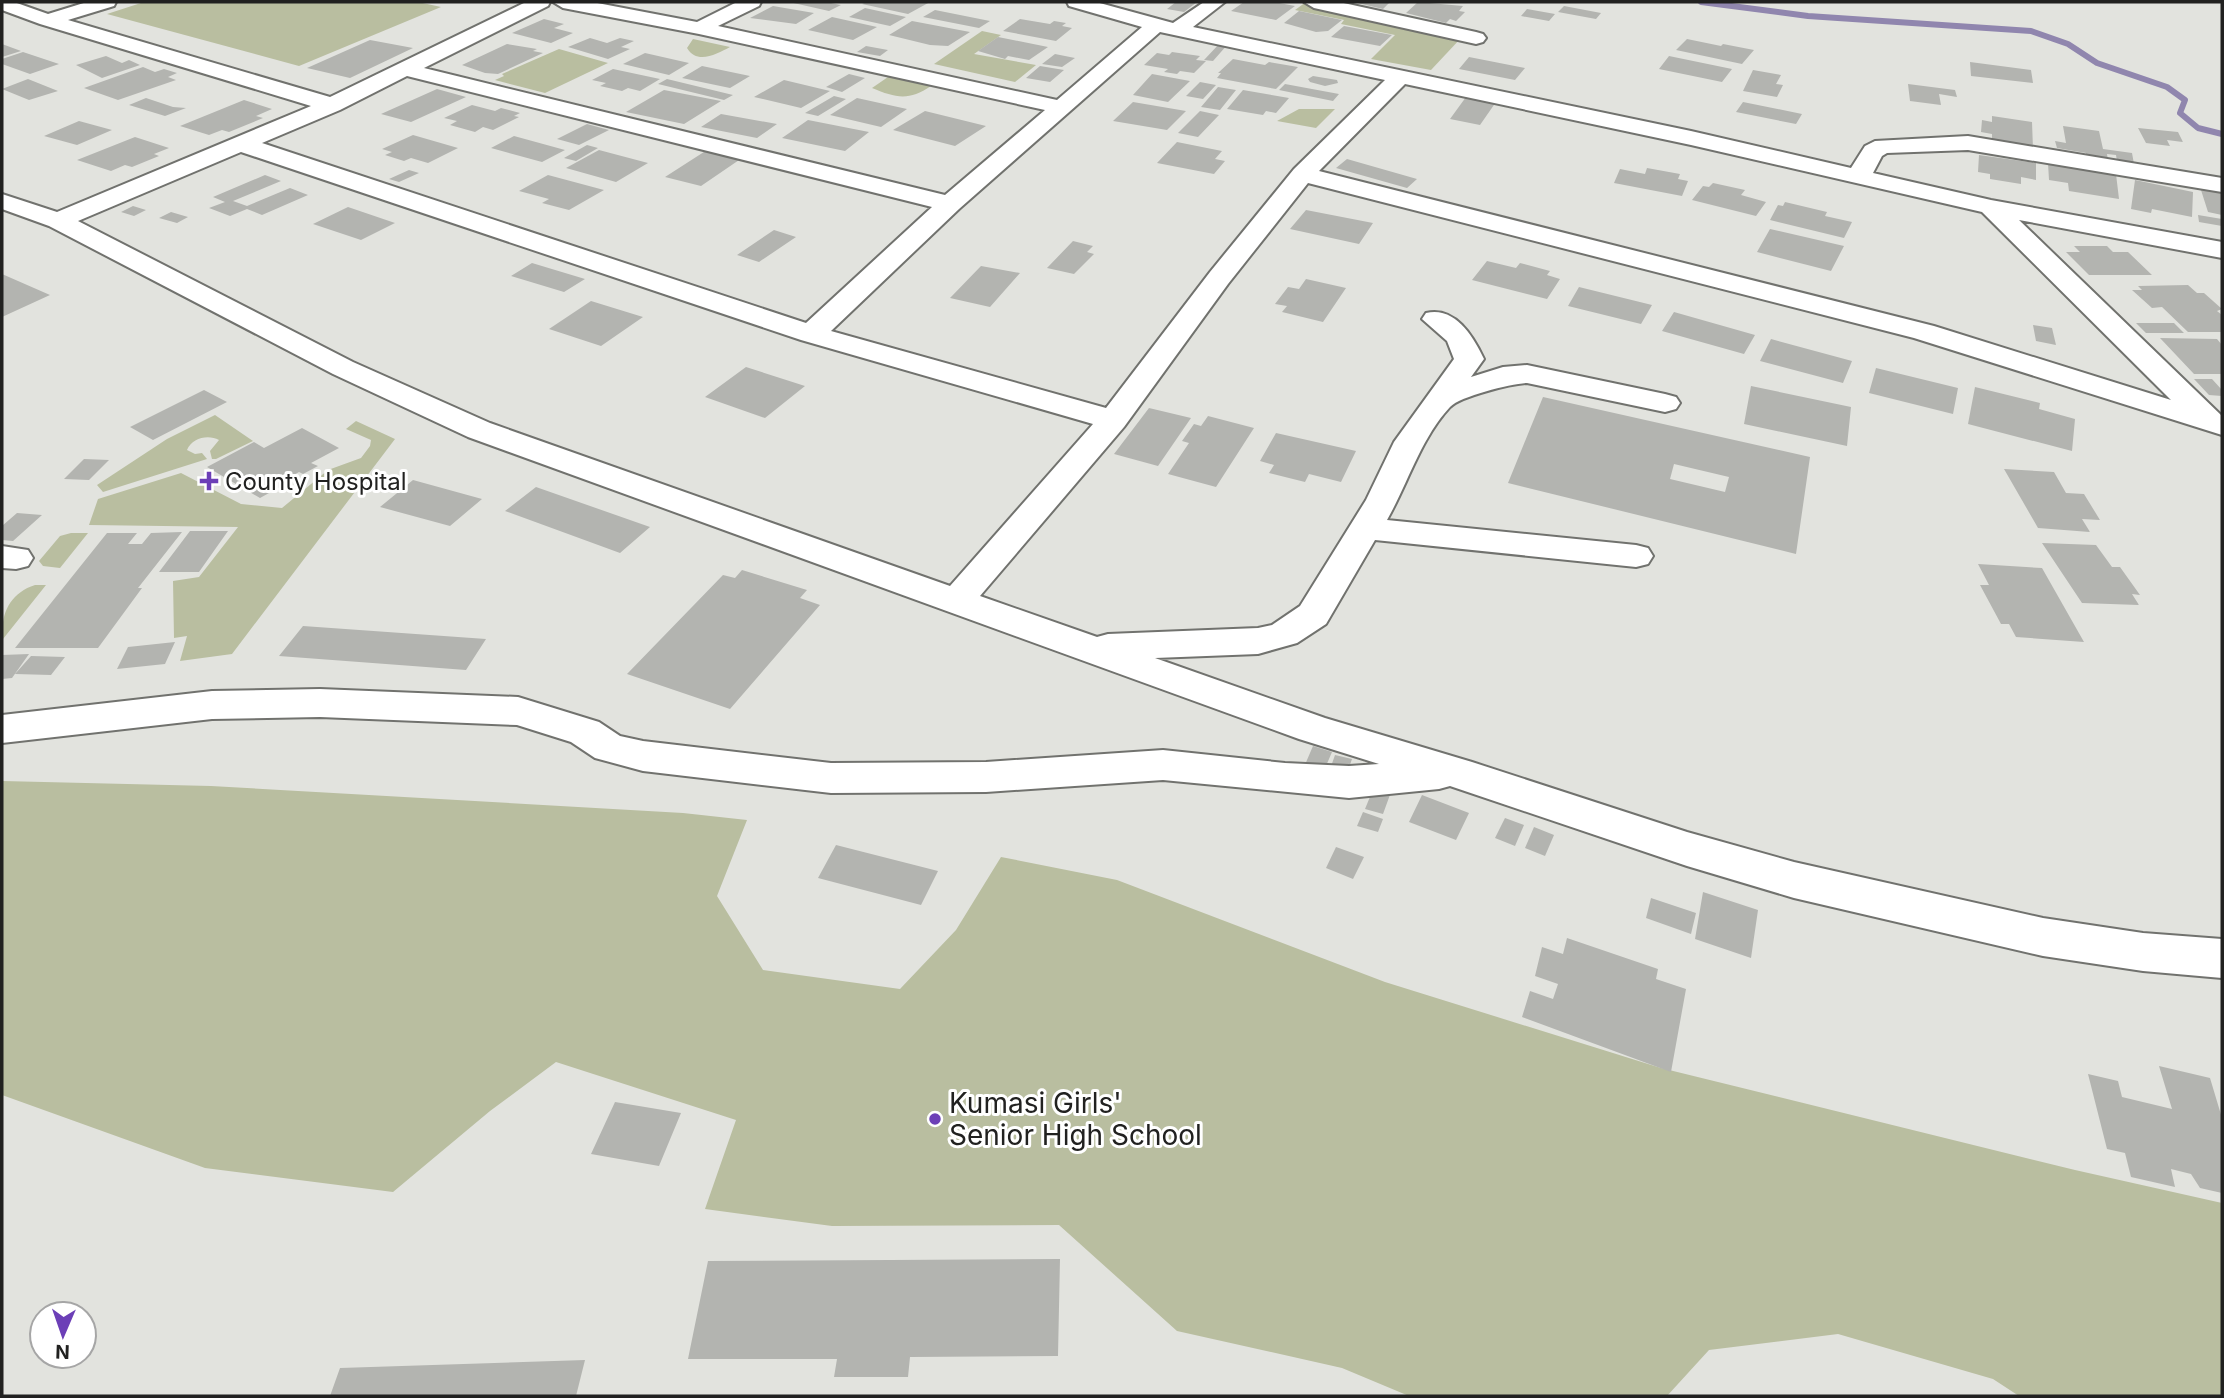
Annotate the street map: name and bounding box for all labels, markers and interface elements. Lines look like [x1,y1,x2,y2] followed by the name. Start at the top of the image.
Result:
[225,467,407,496] place label: County Hospital
[199,471,219,491] marker: County Hospital
[949,1086,1202,1152] place label: Kumasi Girls' Senior High School
[927,1111,943,1127] marker: Kumasi Girls' Senior High School
[28,1300,98,1370] north arrow
[55,1340,70,1363] text: N

